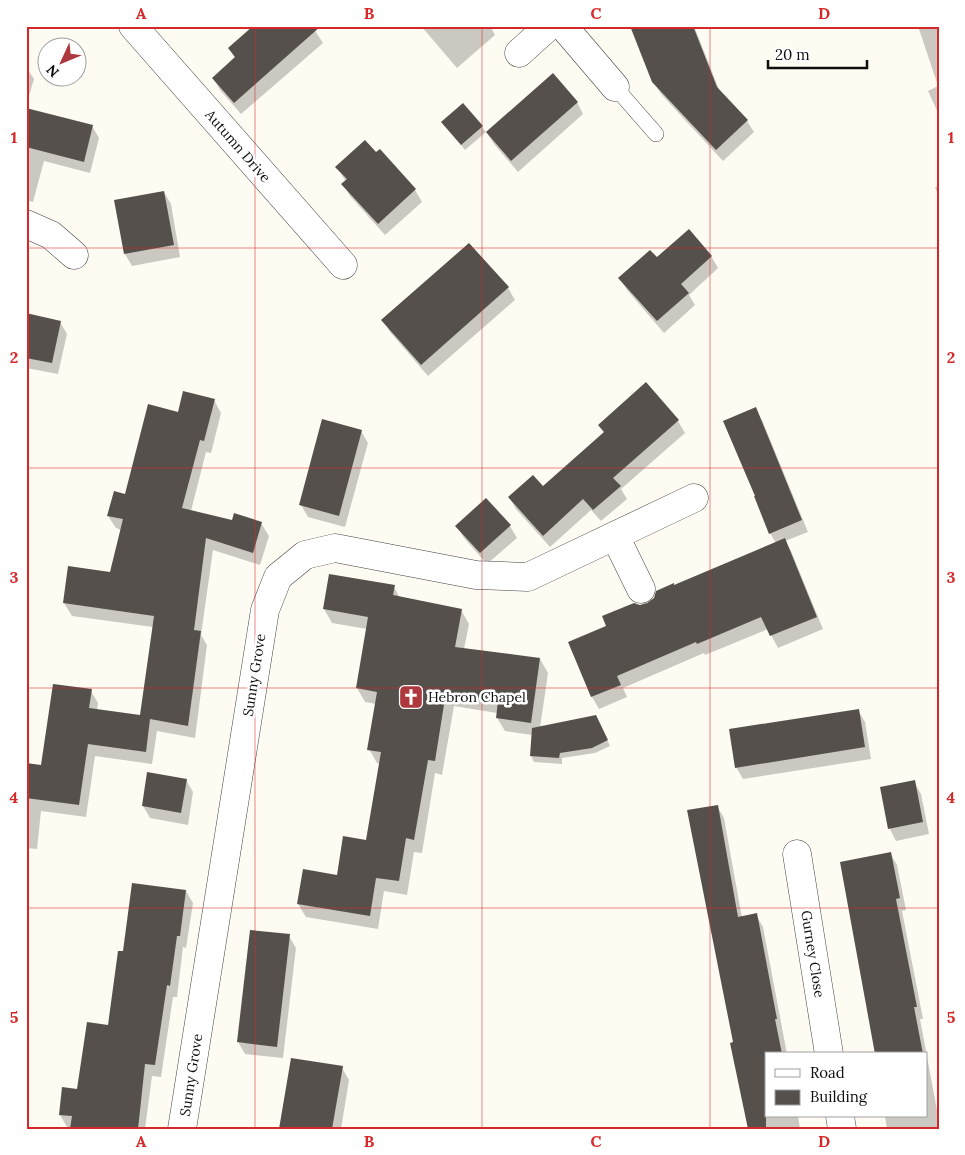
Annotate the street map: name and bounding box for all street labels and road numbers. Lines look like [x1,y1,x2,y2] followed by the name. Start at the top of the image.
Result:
[201,105,275,186] street label: Autumn Drive
[239,632,269,718] street label: Sunny Grove
[797,909,829,999] street label: Gurney Close
[176,1032,206,1118] street label: Sunny Grove

